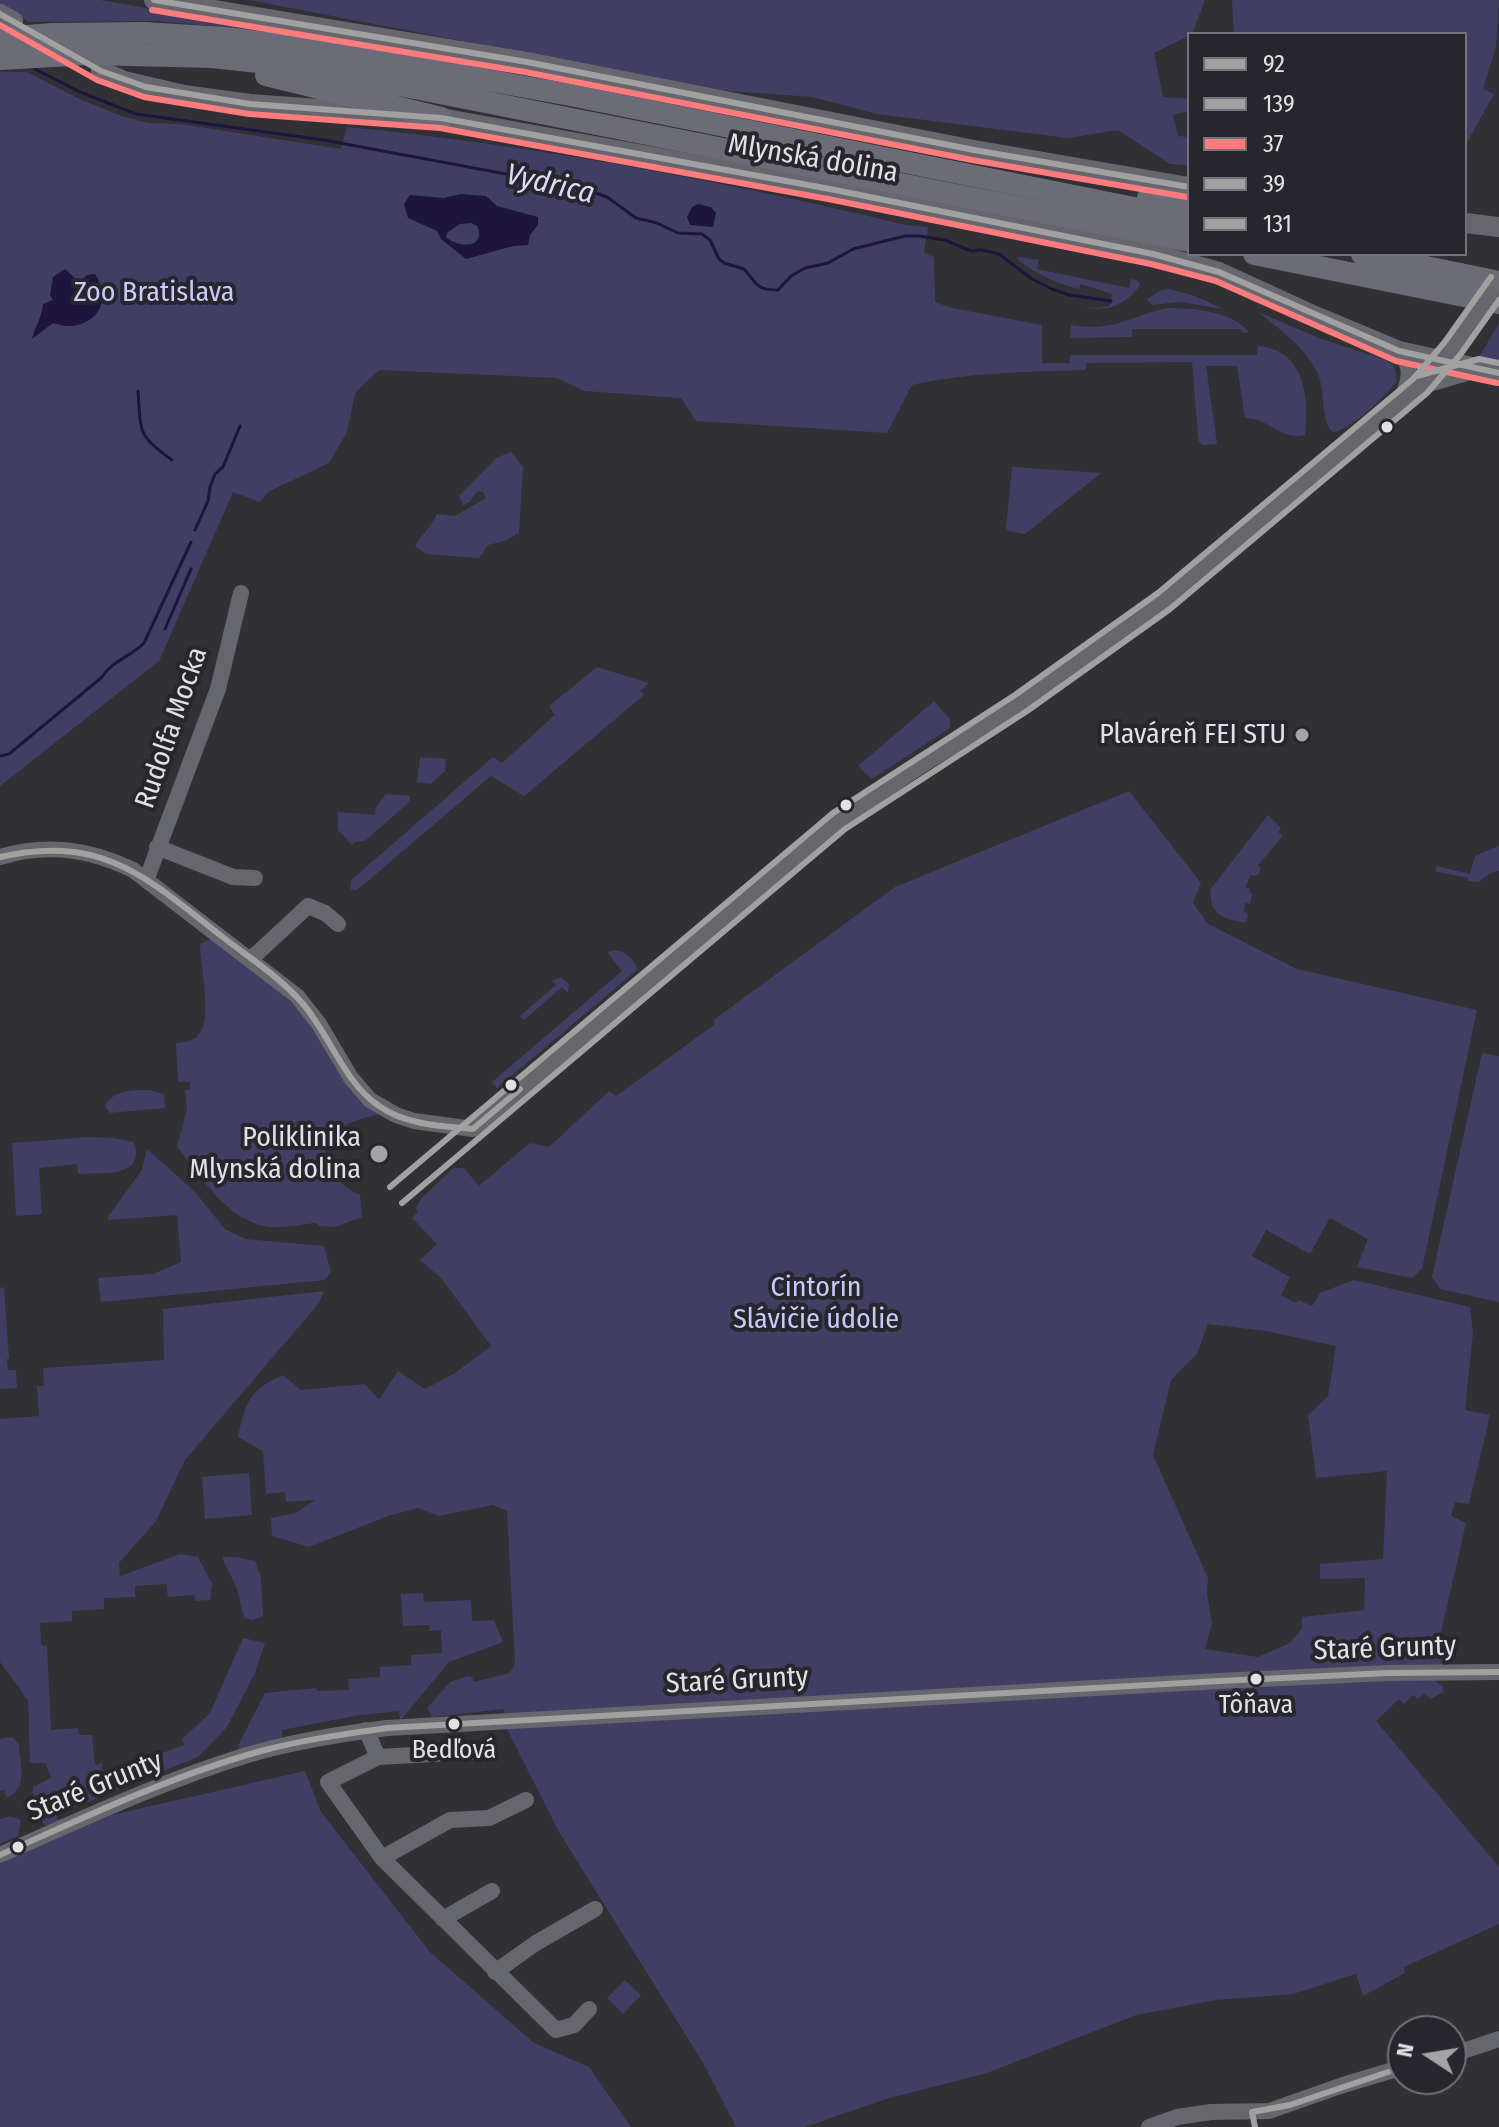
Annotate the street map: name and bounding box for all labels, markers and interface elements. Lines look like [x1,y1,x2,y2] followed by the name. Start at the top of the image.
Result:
[1187,32,1467,256] legend
[1263,50,1285,78] text: 92
[1263,90,1295,118] text: 139
[725,128,901,190] street label: Mlynská dolina
[1263,130,1283,158] text: 37
[502,157,598,213] water label: Vydrica
[1263,170,1285,198] text: 39
[1263,210,1292,238] text: 131
[73,276,235,310] park label: Zoo Bratislava
[1379,419,1395,435] unlabelled marker
[129,643,215,813] street label: Rudolfa Mocka
[1099,718,1286,752] place label: Plaváreň FEI STU
[1293,726,1311,744] marker: Plaváreň FEI STU
[838,797,854,813] unlabelled marker
[503,1077,519,1093] unlabelled marker
[189,1121,361,1187] place label: Poliklinika Mlynská dolina
[368,1143,390,1165] marker: Poliklinika Mlynská dolina
[733,1271,899,1337] park label: Cintorín Slávičie údolie
[1313,1630,1457,1668] street label: Staré Grunty
[665,1660,809,1702] street label: Staré Grunty
[1248,1671,1264,1687] marker: Tôňava
[1219,1690,1293,1722] place label: Tôňava
[446,1716,462,1732] marker: Bedľová
[412,1735,496,1767] place label: Bedľová
[23,1745,167,1829] street label: Staré Grunty
[10,1839,26,1855] unlabelled marker
[1387,2015,1467,2095] north arrow
[1390,2041,1420,2060] text: N

